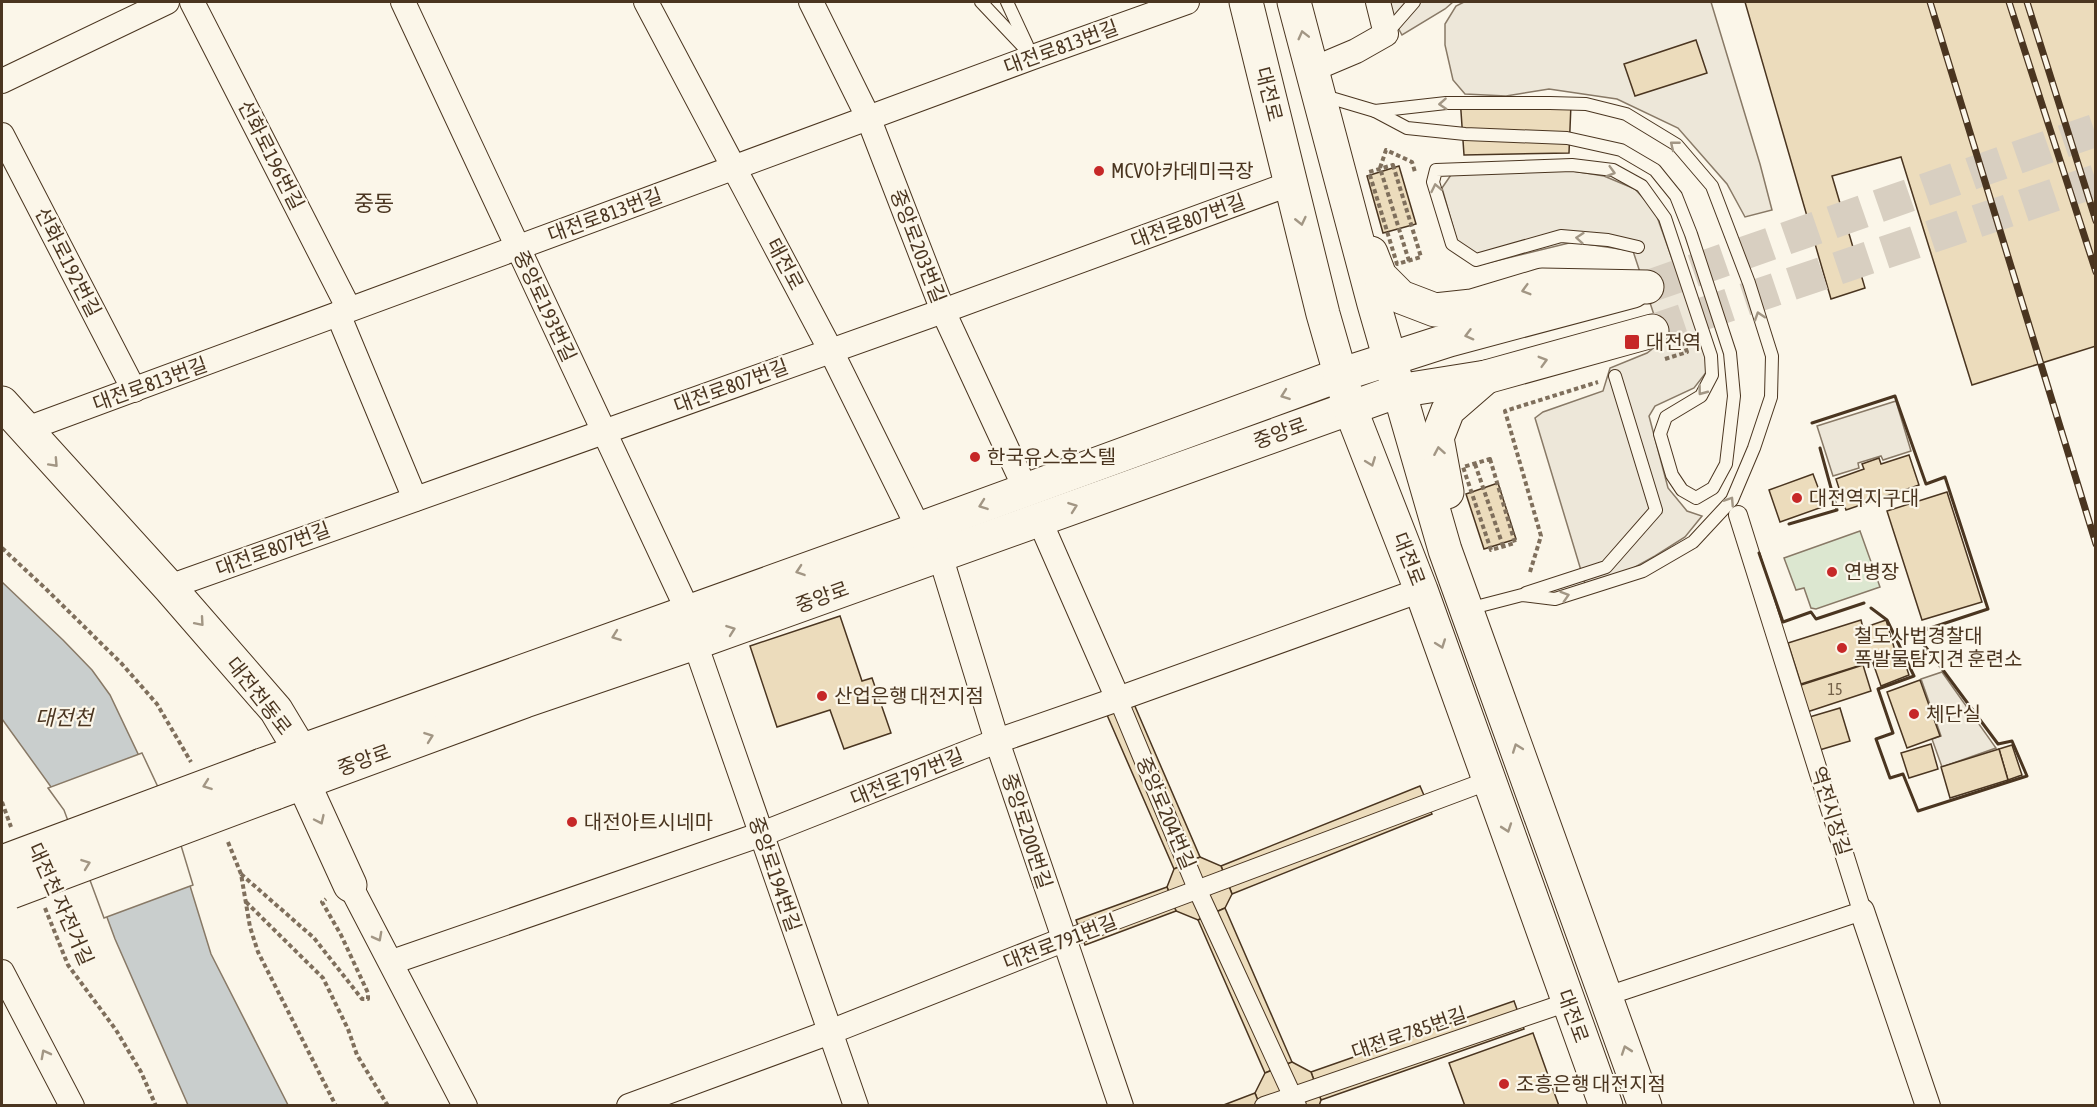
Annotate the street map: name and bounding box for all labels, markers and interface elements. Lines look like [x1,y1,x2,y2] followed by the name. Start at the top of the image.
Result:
[1000,15,1121,78] street label: 대전로813번길
[1297,31,1310,41] one-way arrow
[1252,64,1287,123] street label: 대전로
[234,96,309,214] street label: 선화로196번길
[1438,97,1447,110] one-way arrow
[1670,141,1681,152] one-way arrow
[1111,159,1254,182] place label: MCV아카데미극장
[1092,164,1106,178] marker: MCV아카데미극장
[1605,165,1616,177] one-way arrow
[544,183,665,246] street label: 대전로813번길
[1430,183,1443,193] one-way arrow
[886,186,951,306] street label: 중앙로203번길
[1127,189,1248,252] street label: 대전로807번길
[354,190,394,216] district label: 중동
[31,203,106,321] street label: 선화로192번길
[1293,216,1306,226] one-way arrow
[1575,231,1584,244] one-way arrow
[762,234,809,294] street label: 태전로
[510,246,581,365] street label: 중앙로193번길
[1521,283,1532,295] one-way arrow
[1754,311,1767,322] one-way arrow
[1464,328,1474,340] one-way arrow
[1646,330,1701,353] place label: 대전역
[1623,333,1641,351] marker: 대전역
[89,352,210,415] street label: 대전로813번길
[670,354,791,417] street label: 대전로807번길
[1537,356,1547,368] one-way arrow
[1698,384,1709,395] one-way arrow
[1280,388,1291,401] one-way arrow
[1250,412,1310,453] street label: 중앙로
[987,445,1116,468] place label: 한국유스호스텔
[1433,446,1446,456] one-way arrow
[968,450,982,464] marker: 한국유스호스텔
[47,456,58,466] one-way arrow
[1364,456,1376,467] one-way arrow
[1809,486,1919,509] place label: 대전역지구대
[1790,491,1804,505] marker: 대전역지구대
[1722,497,1734,507] one-way arrow
[978,498,989,511] one-way arrow
[1067,502,1078,514] one-way arrow
[212,517,333,580] street label: 대전로807번길
[1389,529,1430,589] street label: 대전로
[1844,560,1899,583] place label: 연병장
[795,564,806,577] one-way arrow
[1825,565,1839,579] marker: 연병장
[792,576,852,617] street label: 중앙로
[1559,590,1570,603] one-way arrow
[193,615,204,626] one-way arrow
[1854,624,2022,670] place label: 철도사법경찰대 폭발물탐지견 훈련소
[725,625,736,637] one-way arrow
[611,629,622,642] one-way arrow
[1434,638,1446,649] one-way arrow
[1835,641,1849,655] marker: 철도사법경찰대 폭발물탐지견 훈련소
[222,652,297,739] street label: 대전천동로
[1827,680,1843,698] house number: 15
[834,684,984,707] place label: 산업은행 대전지점
[815,689,829,703] marker: 산업은행 대전지점
[1926,702,1981,725] place label: 체단실
[35,705,96,729] water label: 대전천
[1907,707,1921,721] marker: 체단실
[422,732,433,744] one-way arrow
[334,739,394,780] street label: 중앙로
[847,743,967,810] street label: 대전로797번길
[1512,743,1525,754] one-way arrow
[1132,753,1201,873] street label: 중앙로204번길
[1807,764,1856,858] street label: 역전시장길
[998,770,1057,892] street label: 중앙로200번길
[202,778,213,791] one-way arrow
[584,810,713,833] place label: 대전아트시네마
[745,813,806,934] street label: 중앙로194번길
[313,814,325,825] one-way arrow
[565,815,579,829] marker: 대전아트시네마
[1500,822,1513,833] one-way arrow
[24,839,99,969] street label: 대전천 자전거길
[80,859,90,872] one-way arrow
[1000,909,1120,974] street label: 대전로791번길
[371,931,382,941] one-way arrow
[1553,986,1594,1046] street label: 대전로
[1348,1002,1469,1063] street label: 대전로785번길
[1620,1045,1633,1056] one-way arrow
[40,1049,52,1060] one-way arrow
[1516,1072,1666,1095] place label: 조흥은행 대전지점
[1497,1077,1511,1091] marker: 조흥은행 대전지점

